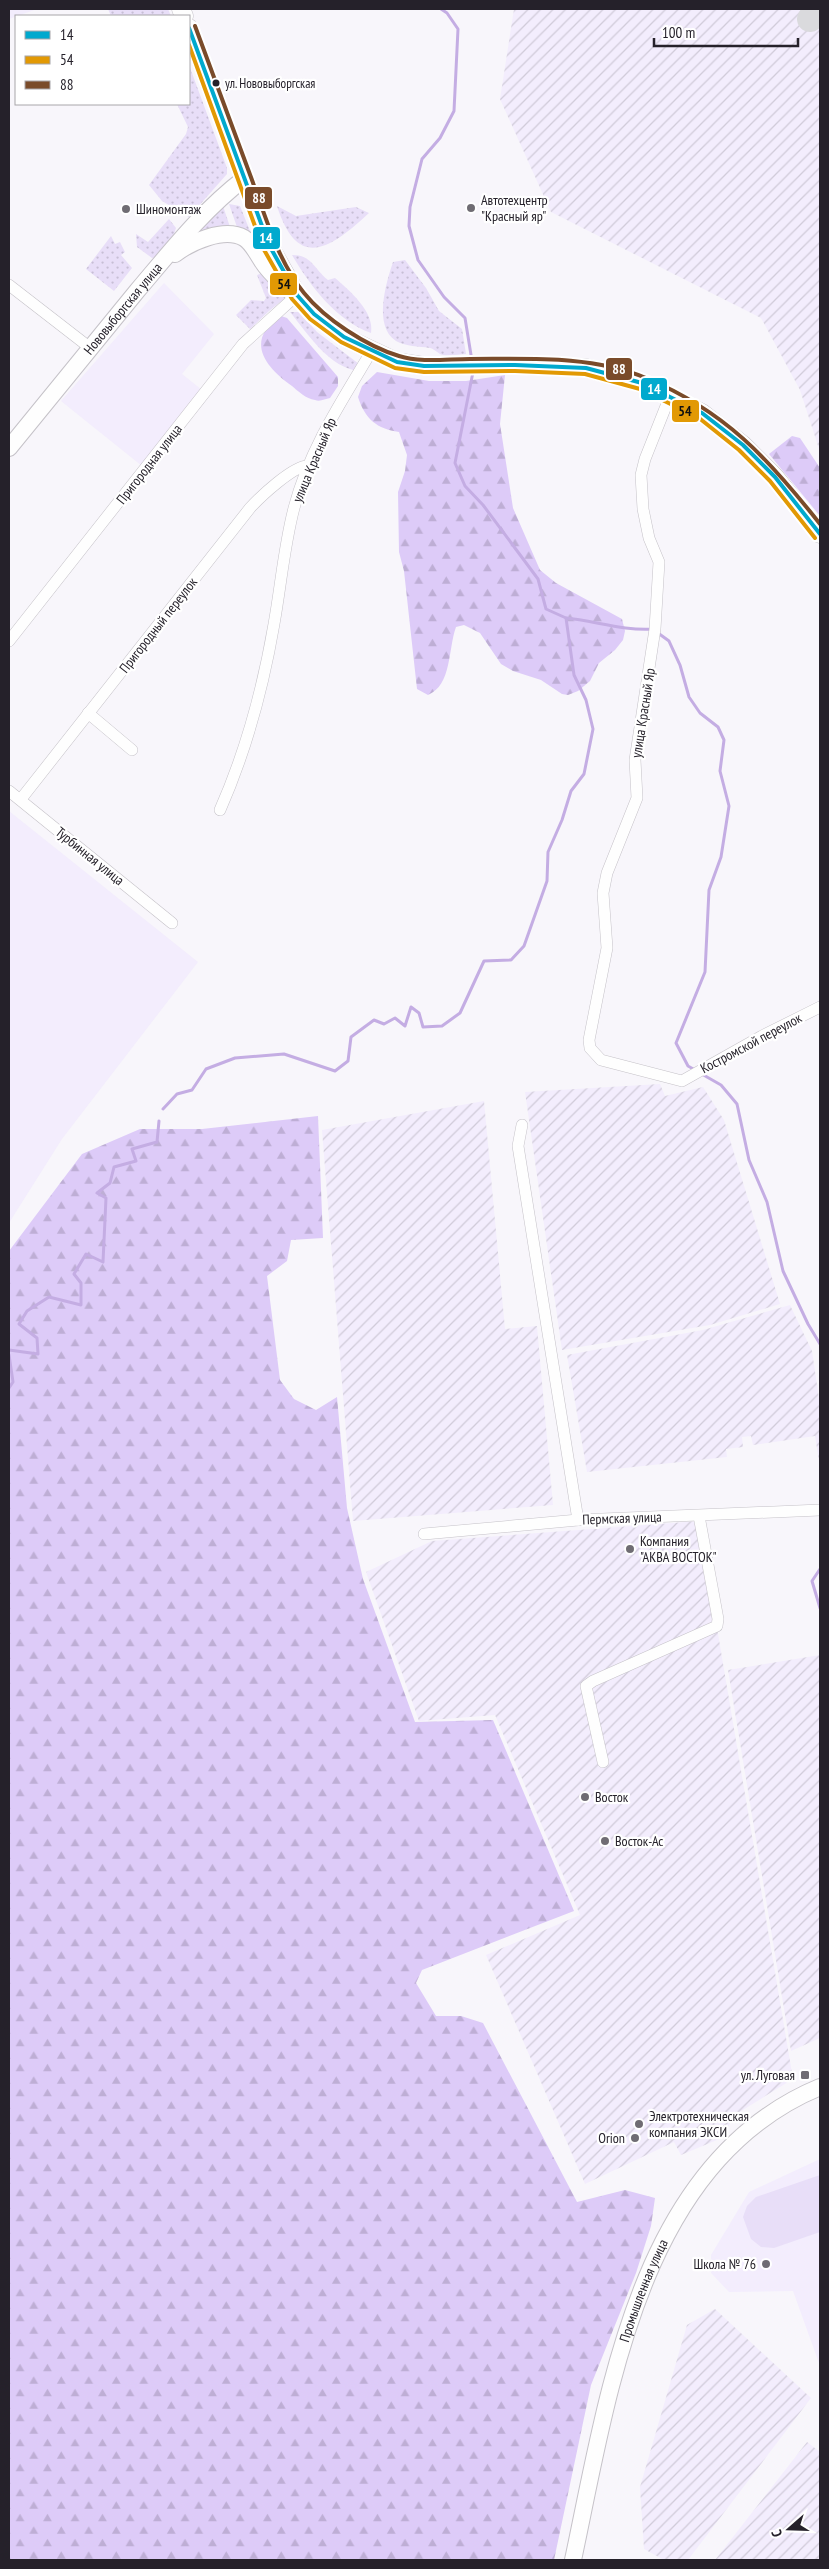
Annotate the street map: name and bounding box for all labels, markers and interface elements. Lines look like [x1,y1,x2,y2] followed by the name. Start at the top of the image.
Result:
[15,15,190,105] legend
[654,15,798,47] scale bar
[662,23,695,42] text: 100 m
[60,25,74,44] text: 14
[60,50,74,69] text: 54
[60,75,74,94] text: 88
[225,75,315,92] place label: ул. Нововыборгская
[211,78,221,88] marker: ул. Нововыборгская
[244,186,273,210] line badge: 88
[252,189,266,207] text: 88
[481,191,548,225] place label: Автотехцентр "Красный яр"
[136,200,202,218] place label: Шиномонтаж
[465,202,477,214] marker: Автотехцентр "Красный яр"
[120,203,132,215] marker: Шиномонтаж
[252,226,281,250] line badge: 14
[259,229,273,247] text: 14
[80,259,166,358] street label: Нововыборгская улица
[269,272,298,296] line badge: 54
[277,275,291,293] text: 54
[605,357,633,381] line badge: 88
[612,360,626,378] text: 88
[640,377,668,401] line badge: 14
[647,380,661,398] text: 14
[671,399,700,423] line badge: 54
[678,402,692,420] text: 54
[288,415,340,505] street label: улица Красный Яр
[112,420,186,508] street label: Пригородная улица
[115,573,201,676] street label: Пригородный переулок
[627,667,659,759] street label: улица Красный Яр
[52,823,128,889] street label: Турбинная улица
[697,1008,805,1077] street label: Костромской переулок
[582,1508,662,1528] street label: Пермская улица
[640,1532,717,1566] place label: Компания "АКВА ВОСТОК"
[624,1543,636,1555] marker: Компания "АКВА ВОСТОК"
[595,1788,629,1806] place label: Восток
[579,1791,591,1803] marker: Восток
[615,1832,663,1850] place label: Восток-Ас
[599,1835,611,1847] marker: Восток-Ас
[741,2066,795,2084] place label: ул. Луговая
[799,2069,811,2081] marker: ул. Луговая
[649,2107,749,2141] place label: Электротехническая компания ЭКСИ
[633,2118,645,2130] marker: Электротехническая компания ЭКСИ
[598,2129,625,2147] place label: Orion
[629,2132,641,2144] marker: Orion
[615,2236,672,2344] street label: Промышленная улица
[693,2255,756,2273] place label: Школа № 76
[760,2258,772,2270] marker: Школа № 76
[764,2504,814,2554] north arrow
[767,2527,786,2540] text: С

